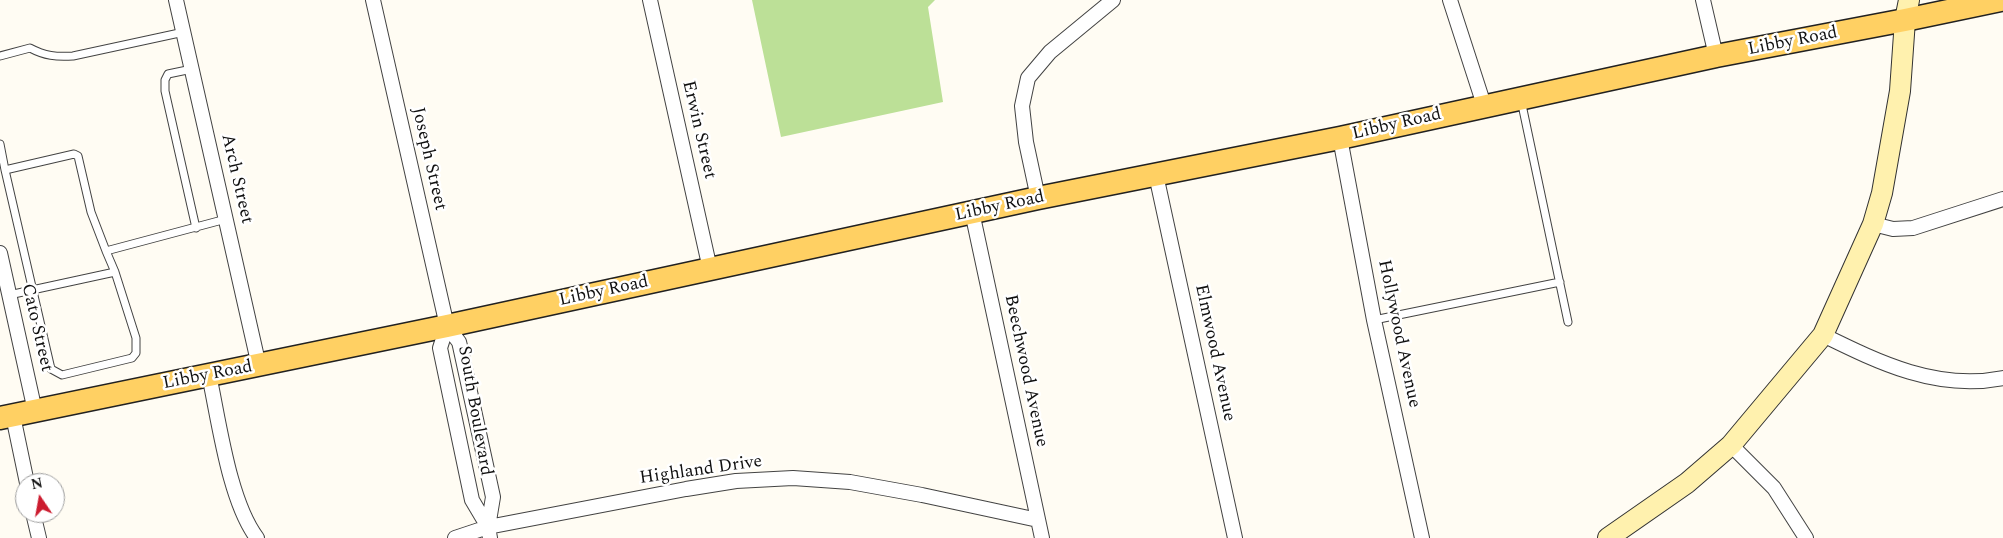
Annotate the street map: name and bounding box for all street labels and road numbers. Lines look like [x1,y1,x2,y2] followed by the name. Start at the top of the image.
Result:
[1746,23,1840,61] street label: Libby Road
[676,79,720,181] street label: Erwin Street
[1350,104,1444,146] street label: Libby Road
[406,105,450,213] street label: Joseph Street
[215,132,257,226] street label: Arch Street
[953,187,1047,227] street label: Libby Road
[1372,258,1424,410] street label: Hollywood Avenue
[557,272,651,312] street label: Libby Road
[15,282,57,374] street label: Cato Street
[1189,283,1239,423] street label: Elmwood Avenue
[998,293,1052,449] street label: Beechwood Avenue
[452,344,496,478] street label: South Boulevard
[161,357,255,395] street label: Libby Road
[638,452,764,490] street label: Highland Drive

